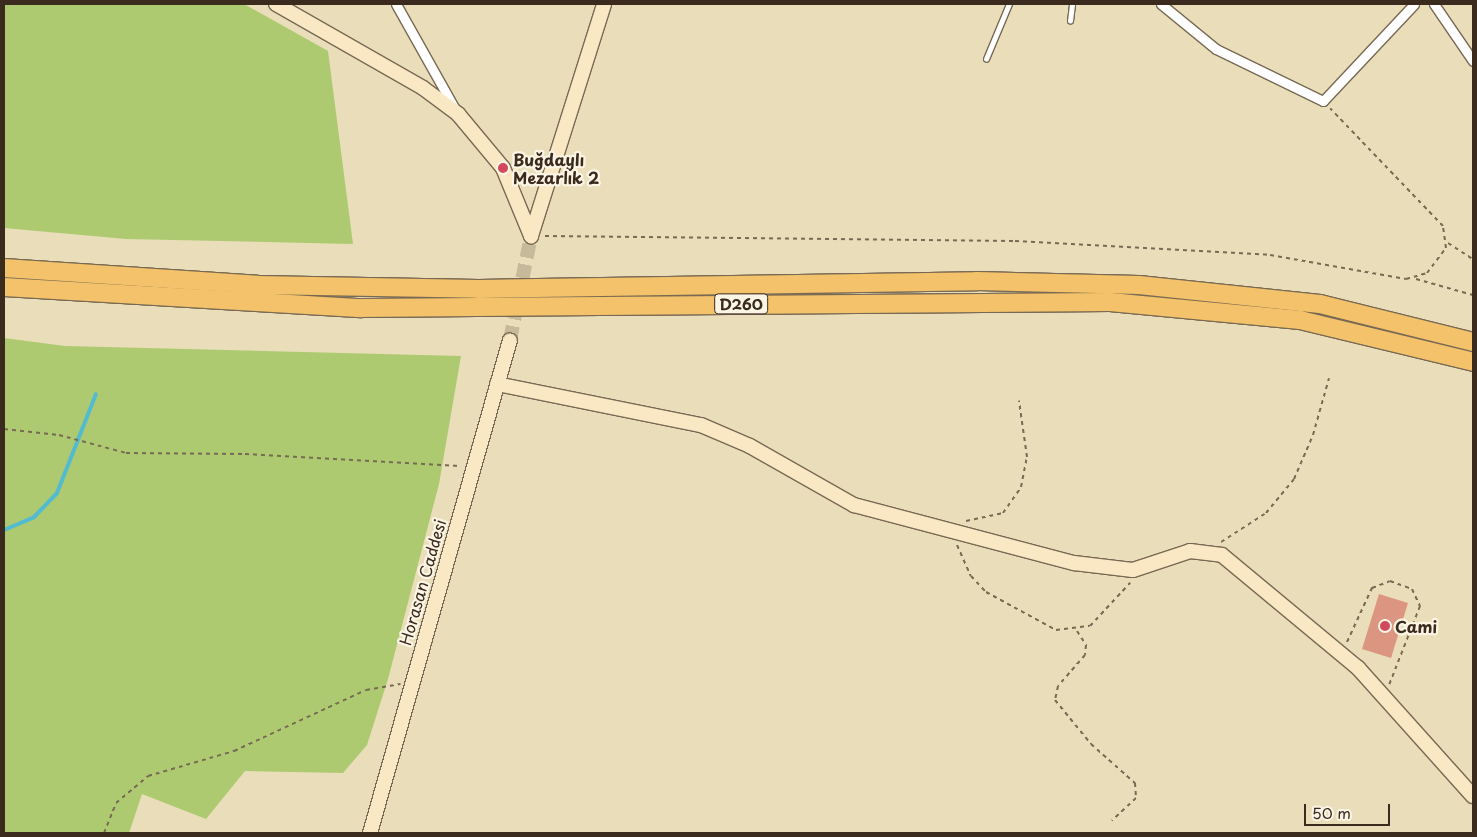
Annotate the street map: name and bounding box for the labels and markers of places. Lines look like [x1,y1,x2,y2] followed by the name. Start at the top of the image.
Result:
[513,149,600,187] place label: Buğdaylı Mezarlık 2
[497,162,509,174] marker: Buğdaylı Mezarlık 2
[1395,616,1437,636] place label: Cami
[1379,620,1391,632] marker: Cami

